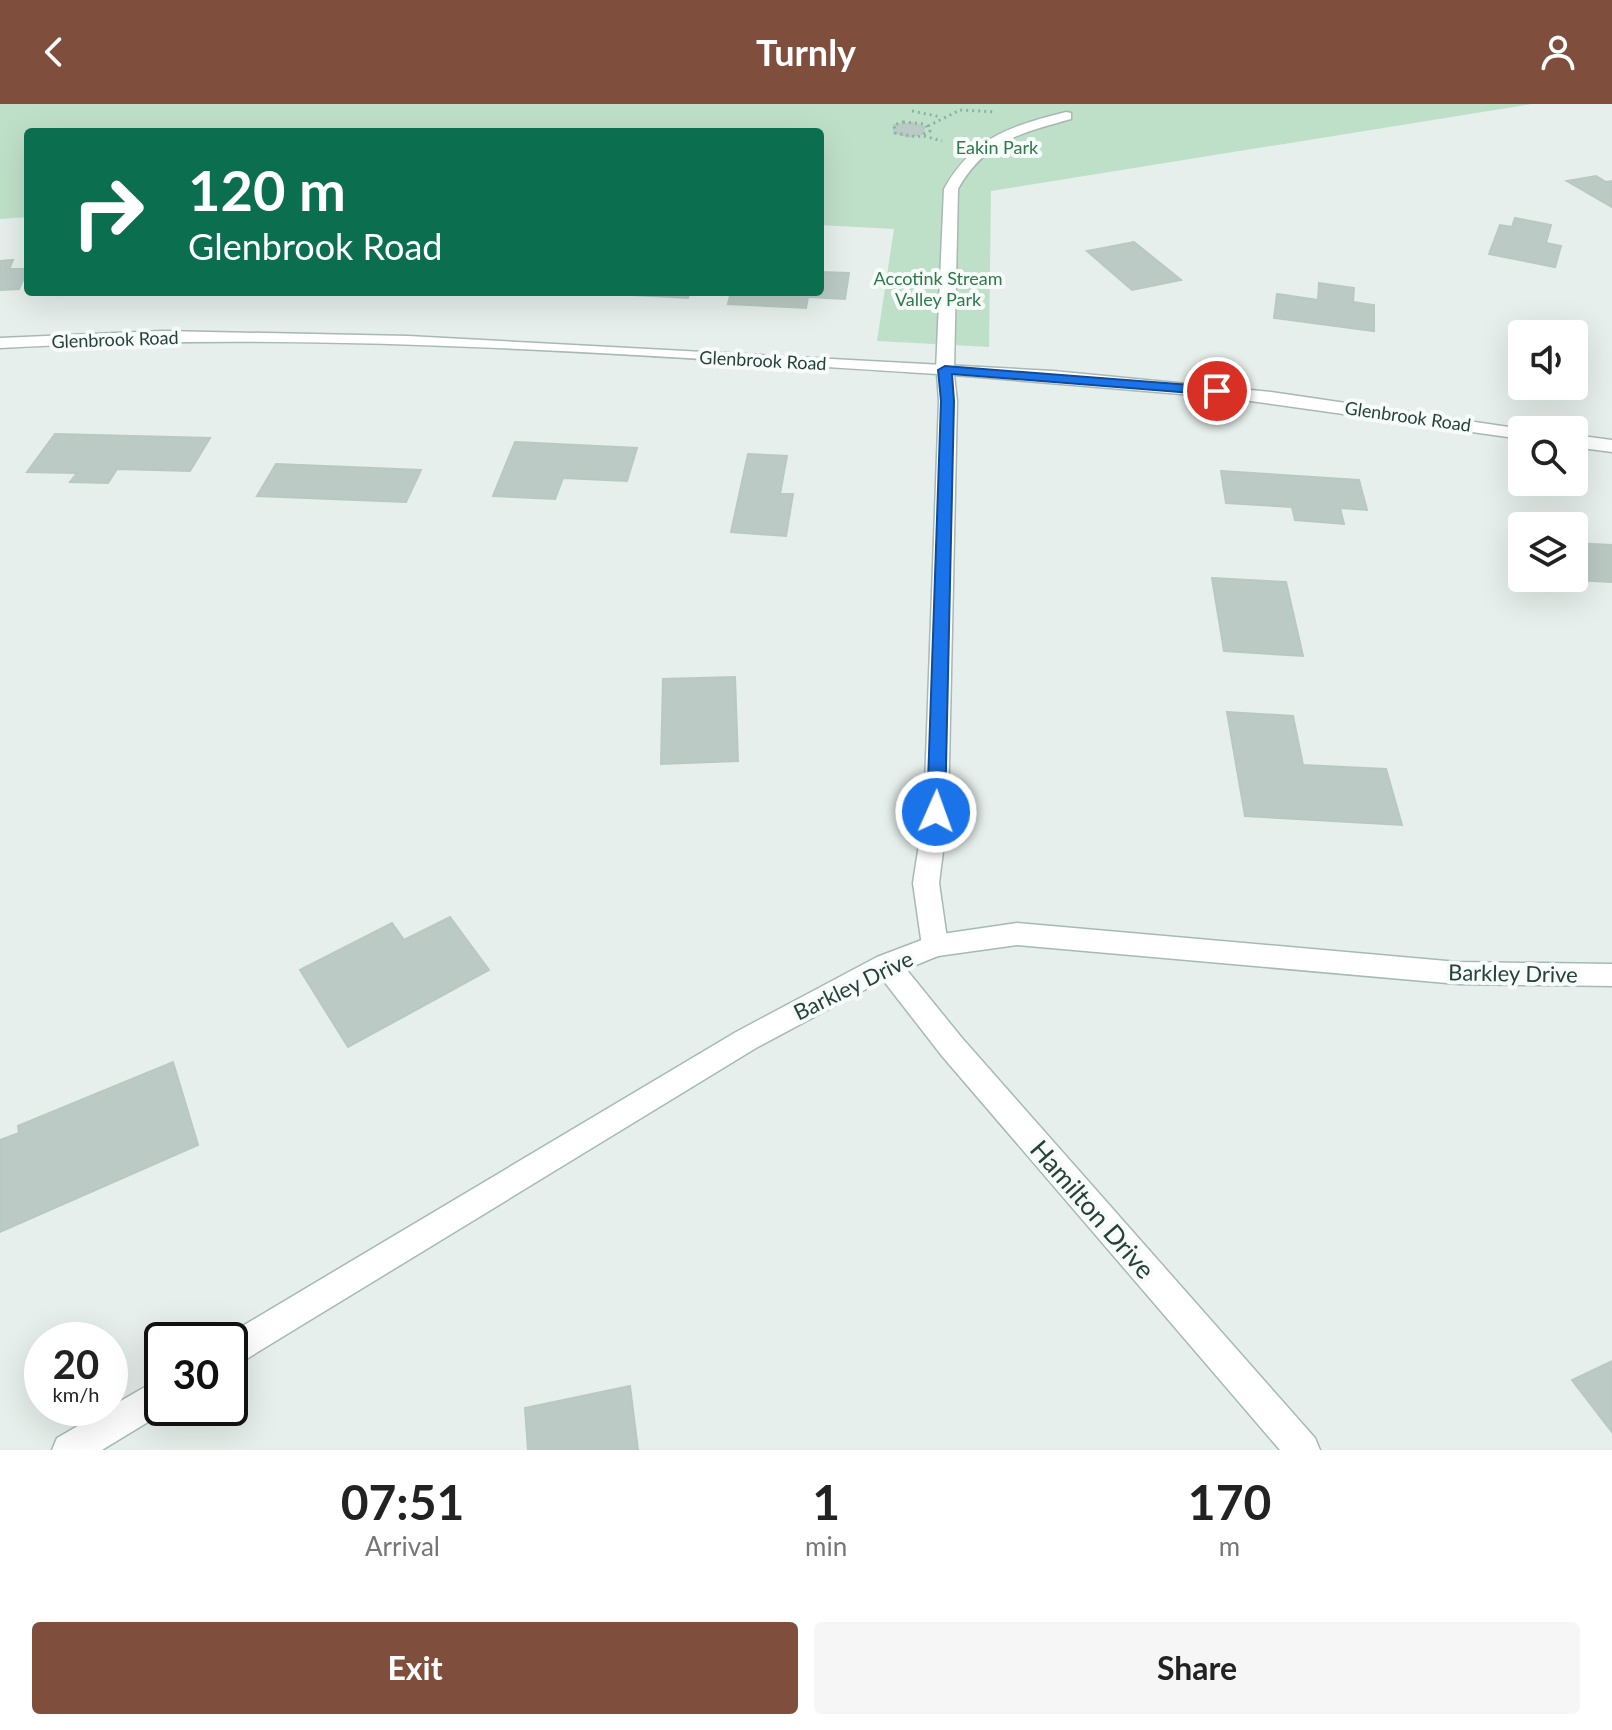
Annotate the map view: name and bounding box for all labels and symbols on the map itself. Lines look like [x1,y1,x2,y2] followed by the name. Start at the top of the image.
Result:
[956,136,1039,158] park label: Eakin Park
[874,267,1003,310] park label: Accotink Stream Valley Park
[51,326,179,352] street label: Glenbrook Road
[699,346,827,374] street label: Glenbrook Road
[1183,357,1251,425] pin
[1343,396,1473,436] street label: Glenbrook Road
[894,770,978,854] position arrow
[789,944,917,1026] street label: Barkley Drive
[1448,958,1578,988] street label: Barkley Drive
[1024,1133,1162,1285] street label: Hamilton Drive
[144,1322,248,1426] speed limit sign: 30

